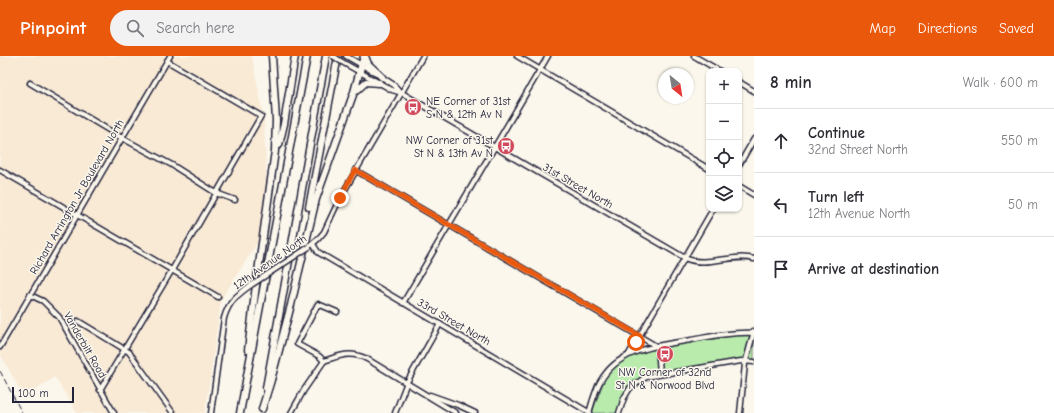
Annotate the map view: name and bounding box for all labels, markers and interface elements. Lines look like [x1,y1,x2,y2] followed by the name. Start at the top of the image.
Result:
[110,10,390,46] search box
[20,17,86,39] text: Pinpoint
[124,17,146,39] icon: search
[156,19,234,37] text: Search here
[869,20,896,37] text: Map
[918,20,977,37] text: Directions
[999,20,1034,37] text: Saved
[658,68,694,104] north arrow
[706,68,742,212] map controls
[706,68,742,104] button: +
[770,73,812,92] text: 8 min
[963,75,1038,90] text: Walk · 600 m
[426,95,511,121] place label: NE Corner of 31st S N & 12th Av N
[403,97,423,117] bus stop icon: NE Corner of 31st S N & 12th Av N
[706,104,742,140] button: −
[27,117,127,277] street label: Richard Arrington Jr Boulevard North
[808,124,865,142] text: Continue
[770,130,792,152] icon: ahead
[1001,133,1038,148] text: 550 m
[406,134,494,160] place label: NW Corner of 31st St N & 13th Av N
[496,136,516,156] bus stop icon: NW Corner of 31st St N & 13th Av N
[706,140,742,176] button: locate
[808,142,908,157] text: 32nd Street North
[541,161,616,211] street label: 31st Street North
[706,176,742,212] button: layers
[808,188,864,206] text: Turn left
[331,189,349,207] route end
[770,194,792,216] icon: left
[1008,197,1038,212] text: 50 m
[808,206,910,221] text: 12th Avenue North
[231,232,309,292] street label: 12th Avenue North
[770,258,792,280] icon: arrive
[808,260,939,278] text: Arrive at destination
[415,296,493,348] street label: 33rd Street North
[61,310,109,380] street label: Vanderbilt Road
[627,333,645,351] route start
[655,344,675,364] bus stop icon: NW Corner of 32nd St N & Norwood Blvd
[616,366,715,392] place label: NW Corner of 32nd St N & Norwood Blvd
[12,385,74,404] scale bar
[18,387,49,400] text: 100 m

